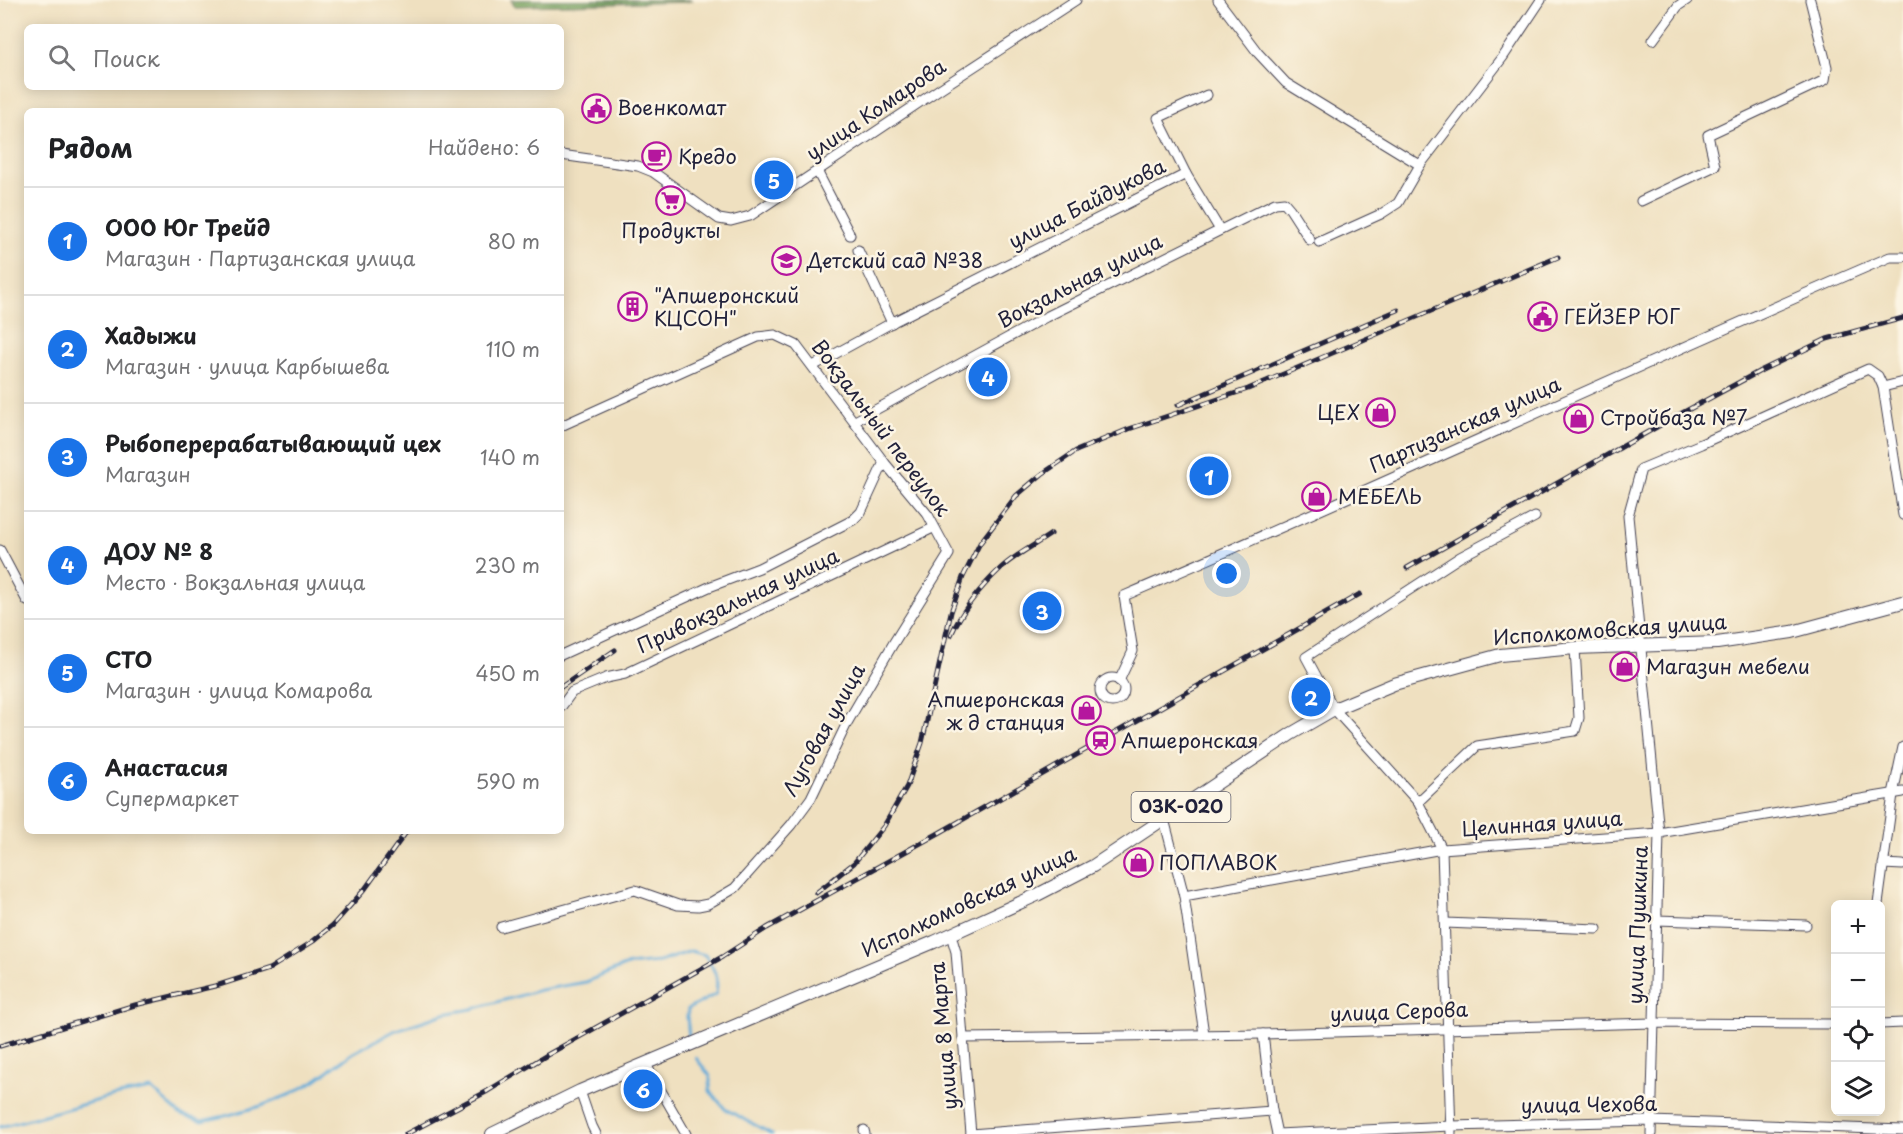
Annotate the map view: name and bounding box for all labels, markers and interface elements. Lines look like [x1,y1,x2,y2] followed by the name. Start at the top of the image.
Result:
[24,24,564,90] search box
[45,41,78,74] icon: search
[93,41,160,74] text: Поиск
[799,51,952,167] street label: улица Комарова
[580,92,612,124] public building icon: Военкомат
[617,92,727,122] place label: Военкомат
[48,128,133,167] text: Рядом
[428,132,540,162] text: Найдено: 6
[641,141,673,173] cafe icon: Кредо
[678,141,737,171] place label: Кредо
[1003,150,1171,256] street label: улица Байдукова
[754,158,794,202] pin: 5
[655,184,687,216] supermarket icon: Продукты
[105,210,270,243] text: ООО Юг Трейд
[622,215,720,245] place label: Продукты
[992,225,1167,335] street label: Вокзальная улица
[63,226,72,256] text: 1
[488,226,540,256] text: 80 m
[105,243,415,273] text: Магазин · Партизанская улица
[770,245,802,277] school or university icon: Детский сад №38
[806,245,983,275] place label: Детский сад №38
[654,280,799,333] place label: "Апшеронский КЦСОН"
[617,291,649,323] building icon: "Апшеронский КЦСОН"
[1527,301,1559,333] public building icon: ГЕЙЗЕР ЮГ
[1564,301,1680,331] place label: ГЕЙЗЕР ЮГ
[105,318,197,351] text: Хадыжи
[805,333,958,522] street label: Вокзальный переулок
[60,334,75,364] text: 2
[486,334,540,364] text: 110 m
[105,351,389,381] text: Магазин · улица Карбышева
[968,354,1008,400] pin: 4
[1364,368,1565,480] street label: Партизанская улица
[1317,397,1360,427] place label: ЦЕХ
[1365,397,1397,429] shop icon: ЦЕХ
[1563,402,1595,434] shop icon: Стройбаза №7
[1600,402,1747,432] place label: Стройбаза №7
[105,426,441,459] text: Рыбоперерабатывающий цех
[61,442,74,472] text: 3
[480,442,540,472] text: 140 m
[1190,454,1228,498] pin: 1
[105,459,191,489] text: Магазин
[1301,481,1333,513] shop icon: МЕБЕЛЬ
[1338,481,1422,511] place label: МЕБЕЛЬ
[105,534,213,567] text: ДОУ № 8
[632,540,844,660] street label: Привокзальная улица
[61,550,74,580] text: 4
[475,550,540,580] text: 230 m
[1212,559,1241,588] your location
[105,567,365,597] text: Место · Вокзальная улица
[1022,588,1062,634] pin: 3
[1492,606,1728,652] street label: Исполкомовская улица
[105,642,152,675] text: СТО
[1609,651,1641,683] shop icon: Магазин мебели
[1646,651,1810,681] place label: Магазин мебели
[61,658,74,688] text: 5
[475,658,540,688] text: 450 m
[774,658,872,801] street label: Луговая улица
[1292,674,1330,720] pin: 2
[105,675,372,705] text: Магазин · улица Комарова
[927,684,1065,737] place label: Апшеронская ж д станция
[1070,695,1102,727] shop icon: Апшеронская ж д станция
[1084,725,1116,757] station icon: Апшеронская
[1121,725,1259,755] place label: Апшеронская
[105,750,228,783] text: Анастасия
[60,766,75,796] text: 6
[476,766,540,796] text: 590 m
[105,783,238,813] text: Супермаркет
[1132,792,1230,822] road number: 03К-020
[1461,802,1624,844] street label: Целинная улица
[856,838,1081,964] street label: Исполкомовская улица
[1619,845,1655,1005] street label: улица Пушкина
[1122,847,1154,879] shop icon: ПОПЛАВОК
[1159,847,1278,877] place label: ПОПЛАВОК
[1831,900,1885,1116] map controls
[1831,900,1885,954] button: +
[1831,954,1885,1008] button: −
[922,960,964,1111] street label: улица 8 Марта
[1329,994,1469,1028] street label: улица Серова
[1831,1008,1885,1062] button: locate
[1831,1062,1885,1116] button: layers
[624,1066,662,1112] pin: 6
[1521,1088,1658,1120] street label: улица Чехова

